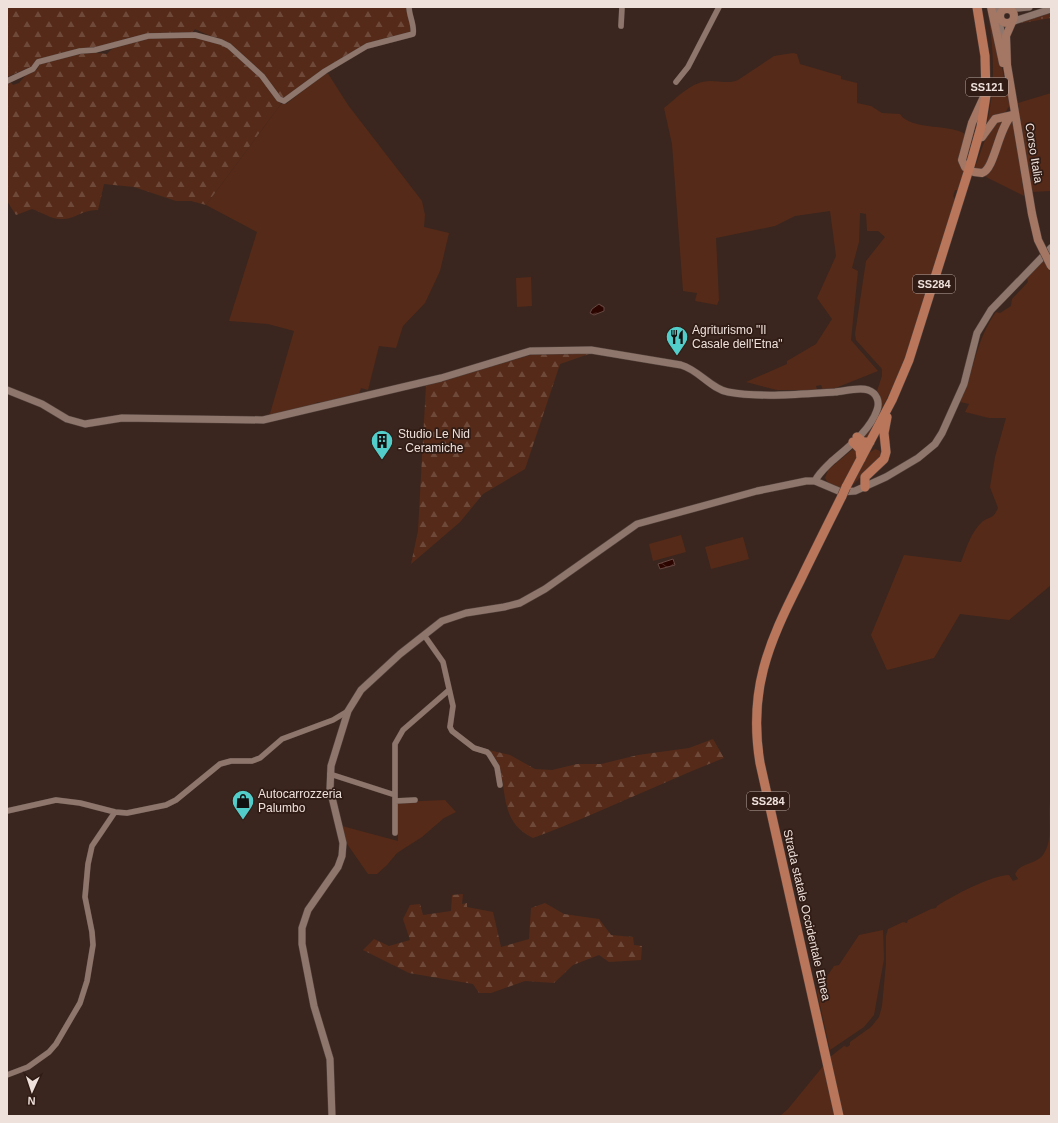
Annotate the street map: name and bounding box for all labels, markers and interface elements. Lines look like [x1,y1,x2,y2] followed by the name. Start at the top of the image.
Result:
[966,78,1008,96] road number: SS121
[1022,122,1046,184] street label: Corso Italia
[913,275,955,293] road number: SS284
[692,323,783,351] place label: Agriturismo "Il Casale dell'Etna"
[664,324,690,357] restaurant icon: Agriturismo "Il Casale dell'Etna"
[398,427,470,455] place label: Studio Le Nid - Ceramiche
[369,428,395,461] building icon: Studio Le Nid - Ceramiche
[258,787,342,815] place label: Autocarrozzeria Palumbo
[230,788,256,821] shop icon: Autocarrozzeria Palumbo
[747,792,789,810] road number: SS284
[780,828,834,1002] street label: Strada statale Occidentale Etnea
[12,1071,52,1111] north arrow
[27,1095,36,1107] text: N

